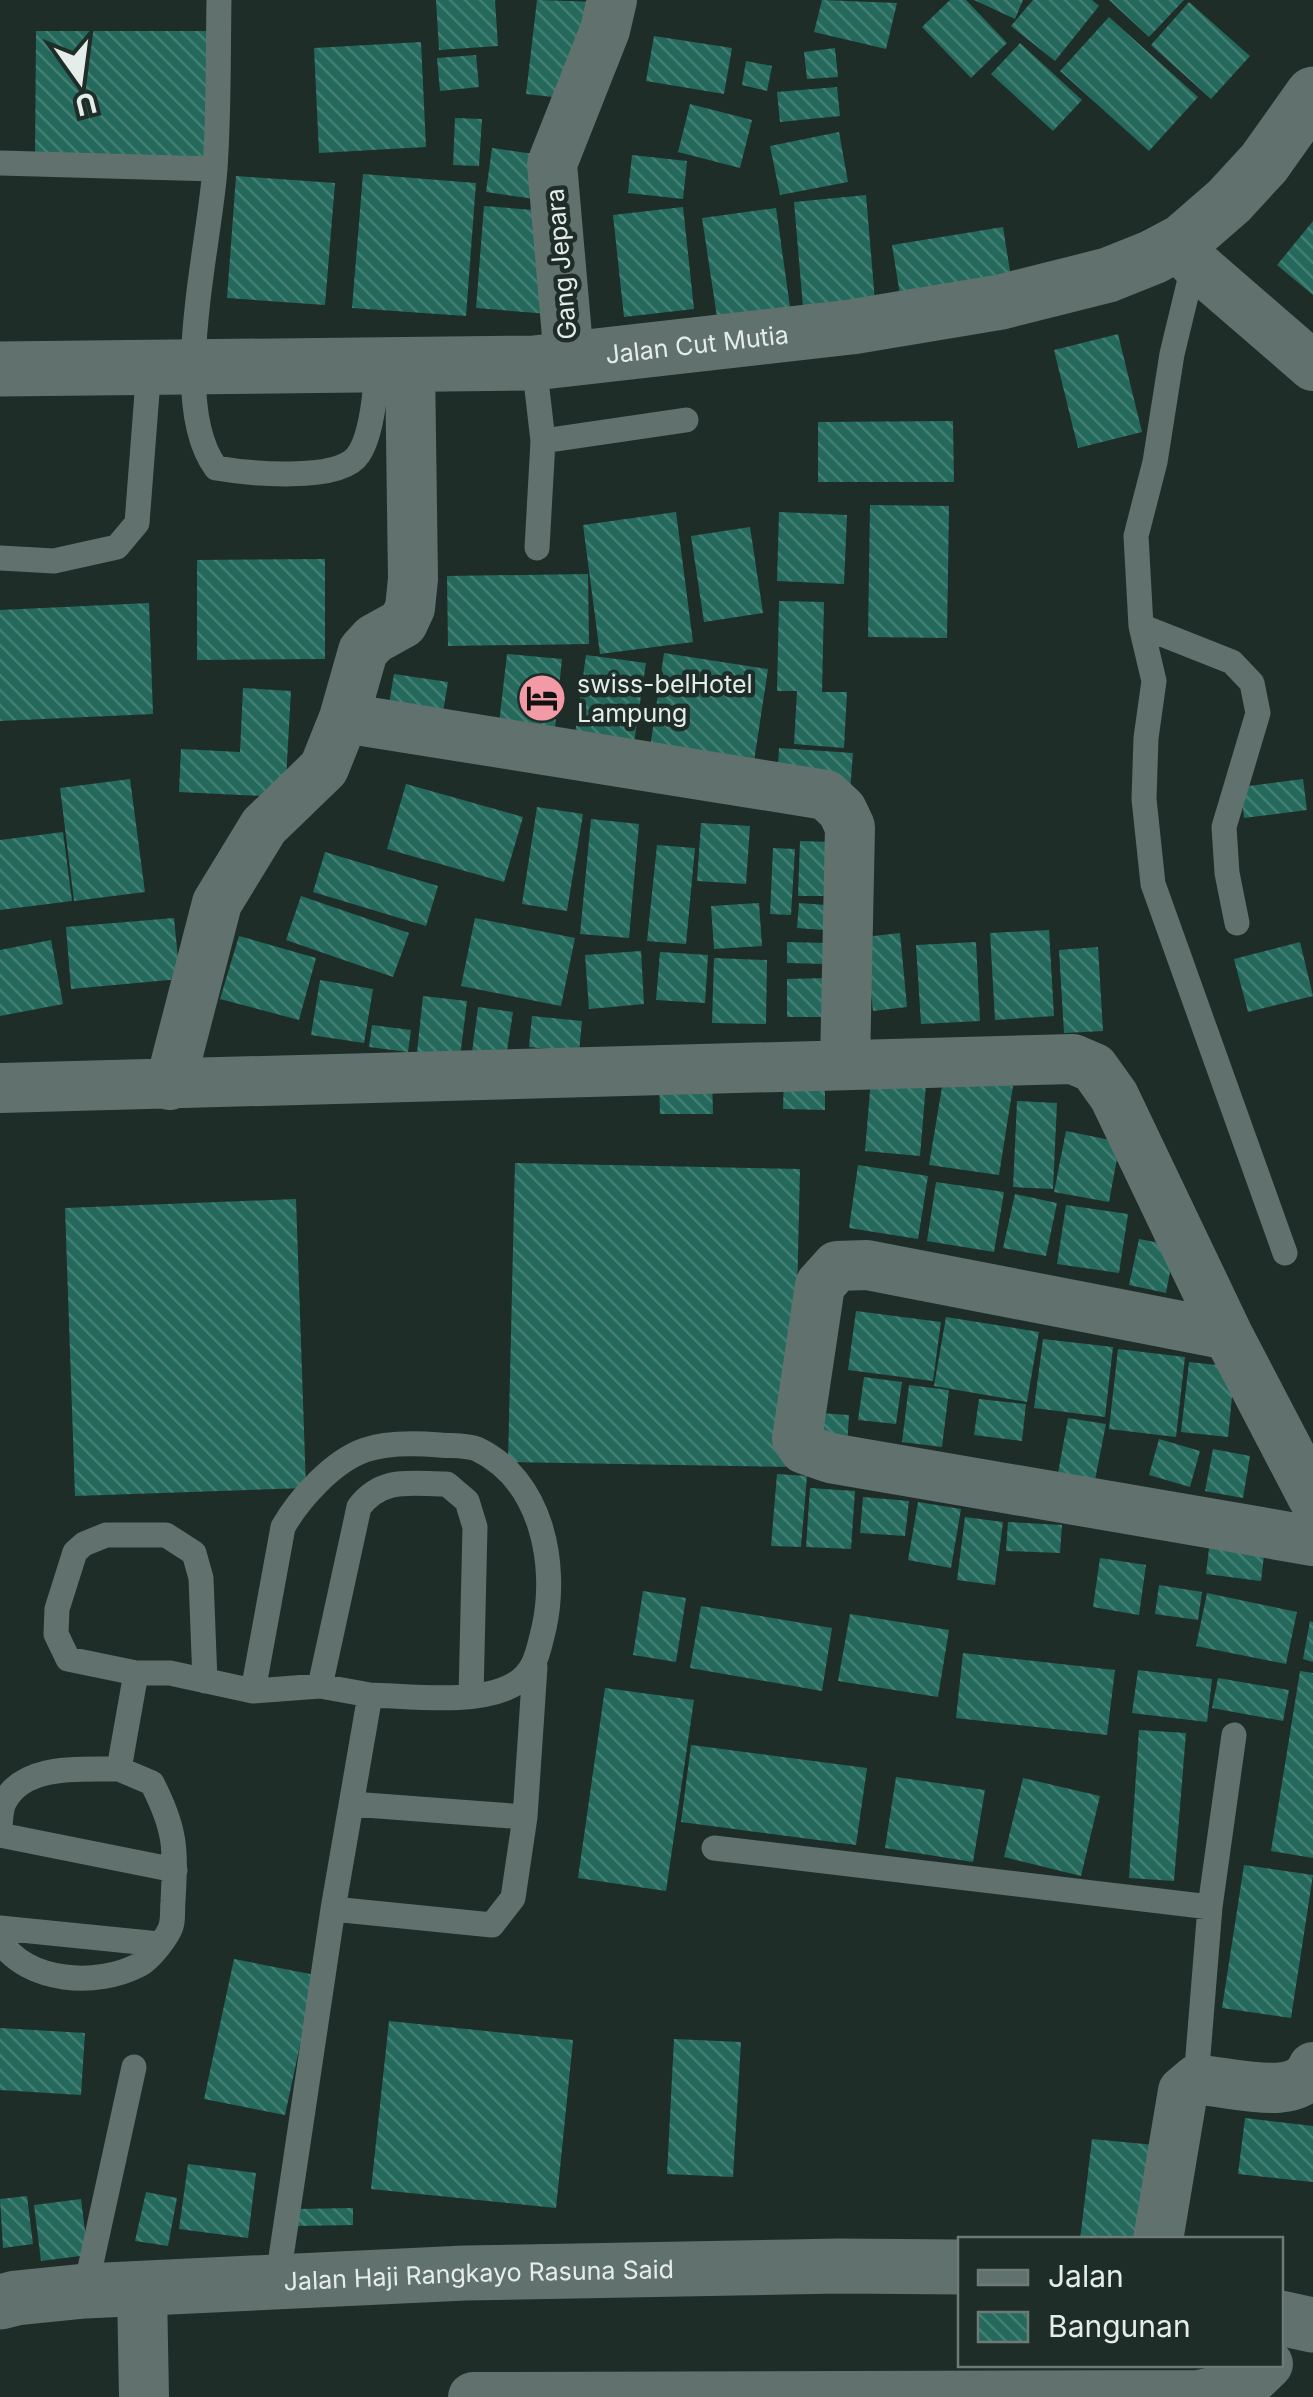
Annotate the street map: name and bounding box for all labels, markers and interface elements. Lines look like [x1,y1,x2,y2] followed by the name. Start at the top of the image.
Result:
[30,30,130,130] north arrow
[72,85,100,123] text: U
[539,187,583,341] street label: Gang Jepara
[604,319,790,370] street label: Jalan Cut Mutia
[577,669,753,728] place label: swiss-belHotel Lampung
[516,672,568,724] hotel icon: swiss-belHotel Lampung
[958,2237,1283,2367] legend
[283,2254,674,2297] street label: Jalan Haji Rangkayo Rasuna Said
[1048,2258,1124,2294] text: Jalan
[1048,2308,1191,2344] text: Bangunan

